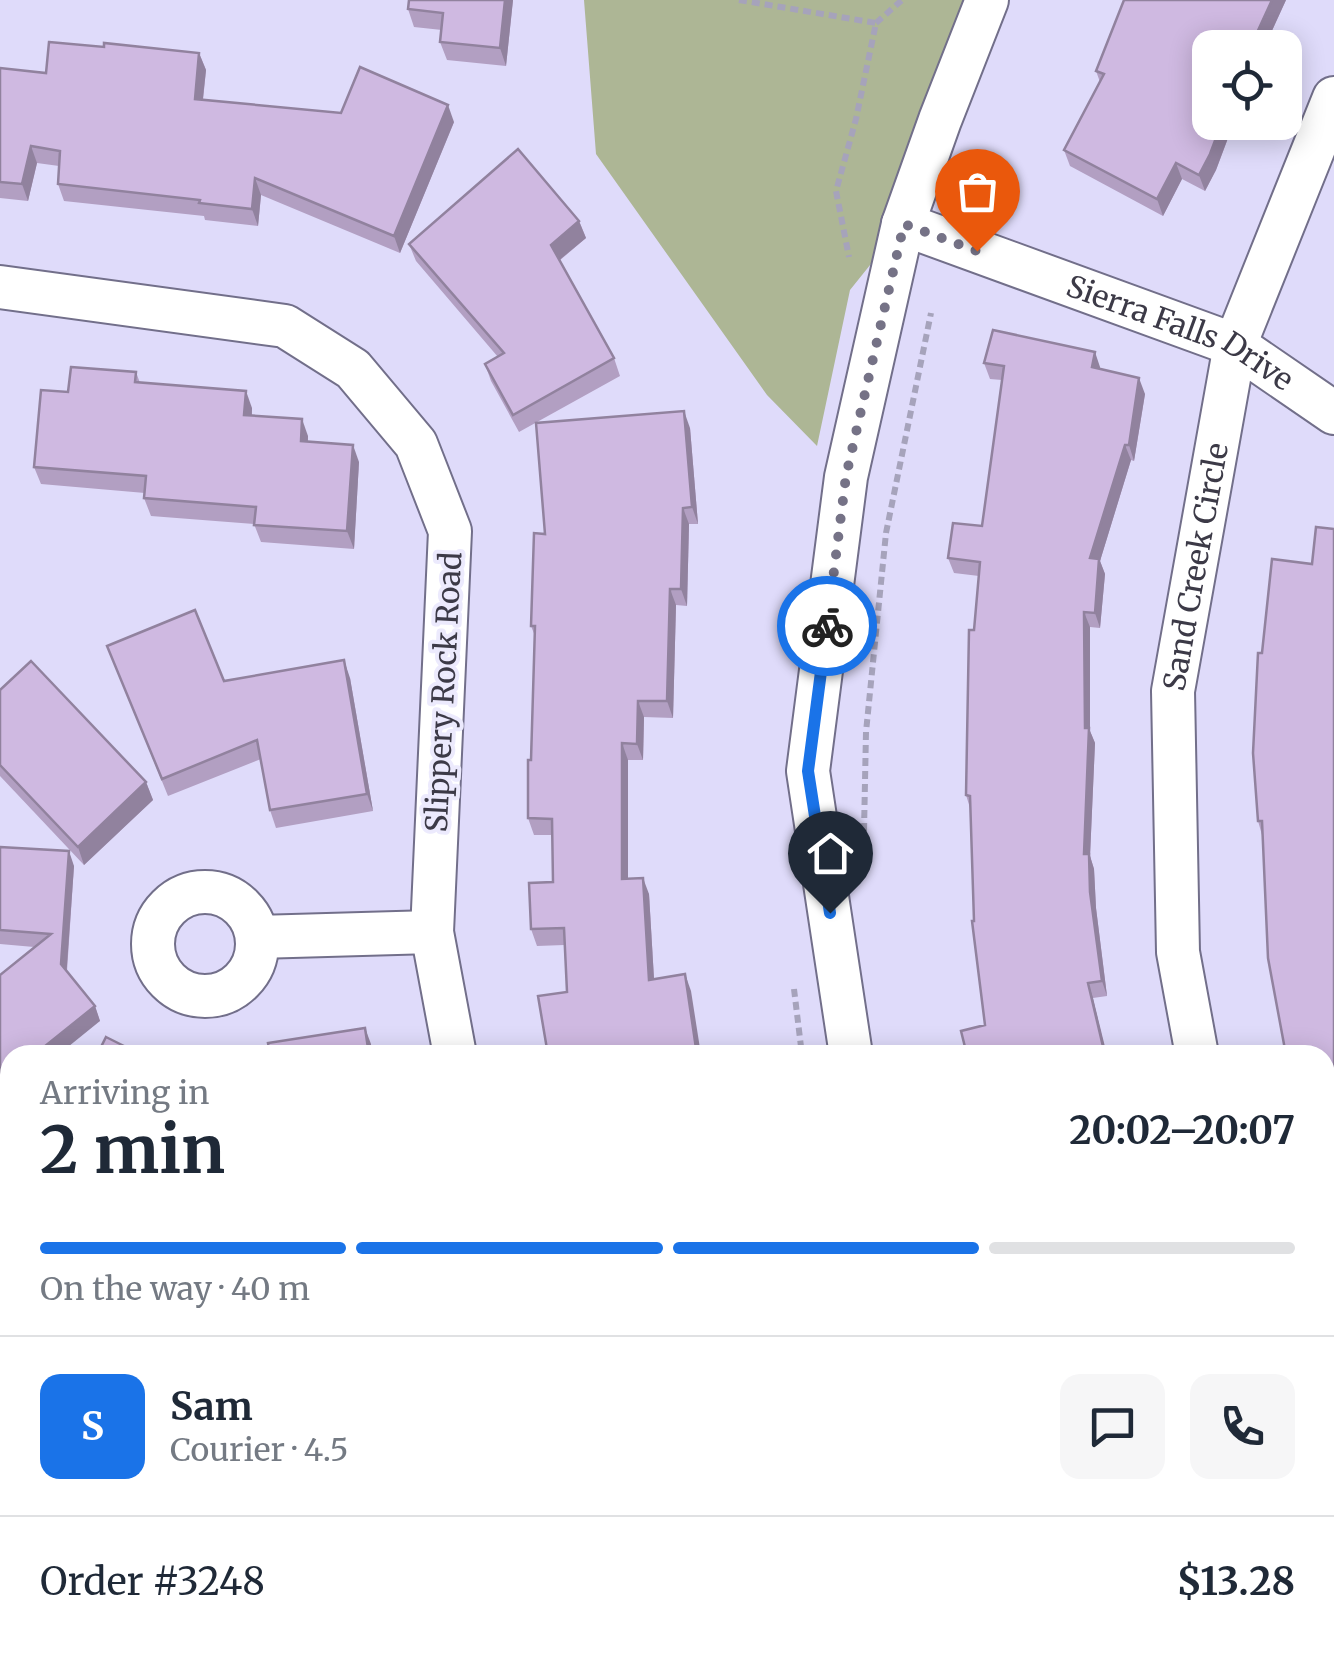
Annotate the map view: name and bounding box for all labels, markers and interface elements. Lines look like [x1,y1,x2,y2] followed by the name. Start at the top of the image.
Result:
[1192,30,1302,140] map controls
[1192,30,1302,140] button: locate
[935,149,1020,252] pin
[950,164,1005,219] icon: bag
[1062,266,1301,399] street label: Sierra Falls Drive
[1154,440,1236,694] street label: Sand Creek Circle
[417,551,469,833] street label: Slippery Rock Road
[777,576,877,676] courier
[800,599,855,654] icon: bike
[788,811,873,914] pin
[803,826,858,881] icon: home
[40,1073,209,1113] text: Arriving in
[1069,1107,1295,1154] text: 20:02–20:07
[40,1109,225,1191] text: 2 min
[40,1269,310,1309] text: On the way · 40 m
[1060,1374,1165,1479] button: chat
[1190,1374,1295,1479] button: phone
[170,1383,253,1430] text: Sam
[81,1403,104,1450] text: S
[170,1430,348,1470] text: Courier · 4.5
[40,1558,265,1605] text: Order #3248
[1177,1558,1295,1605] text: $13.28

